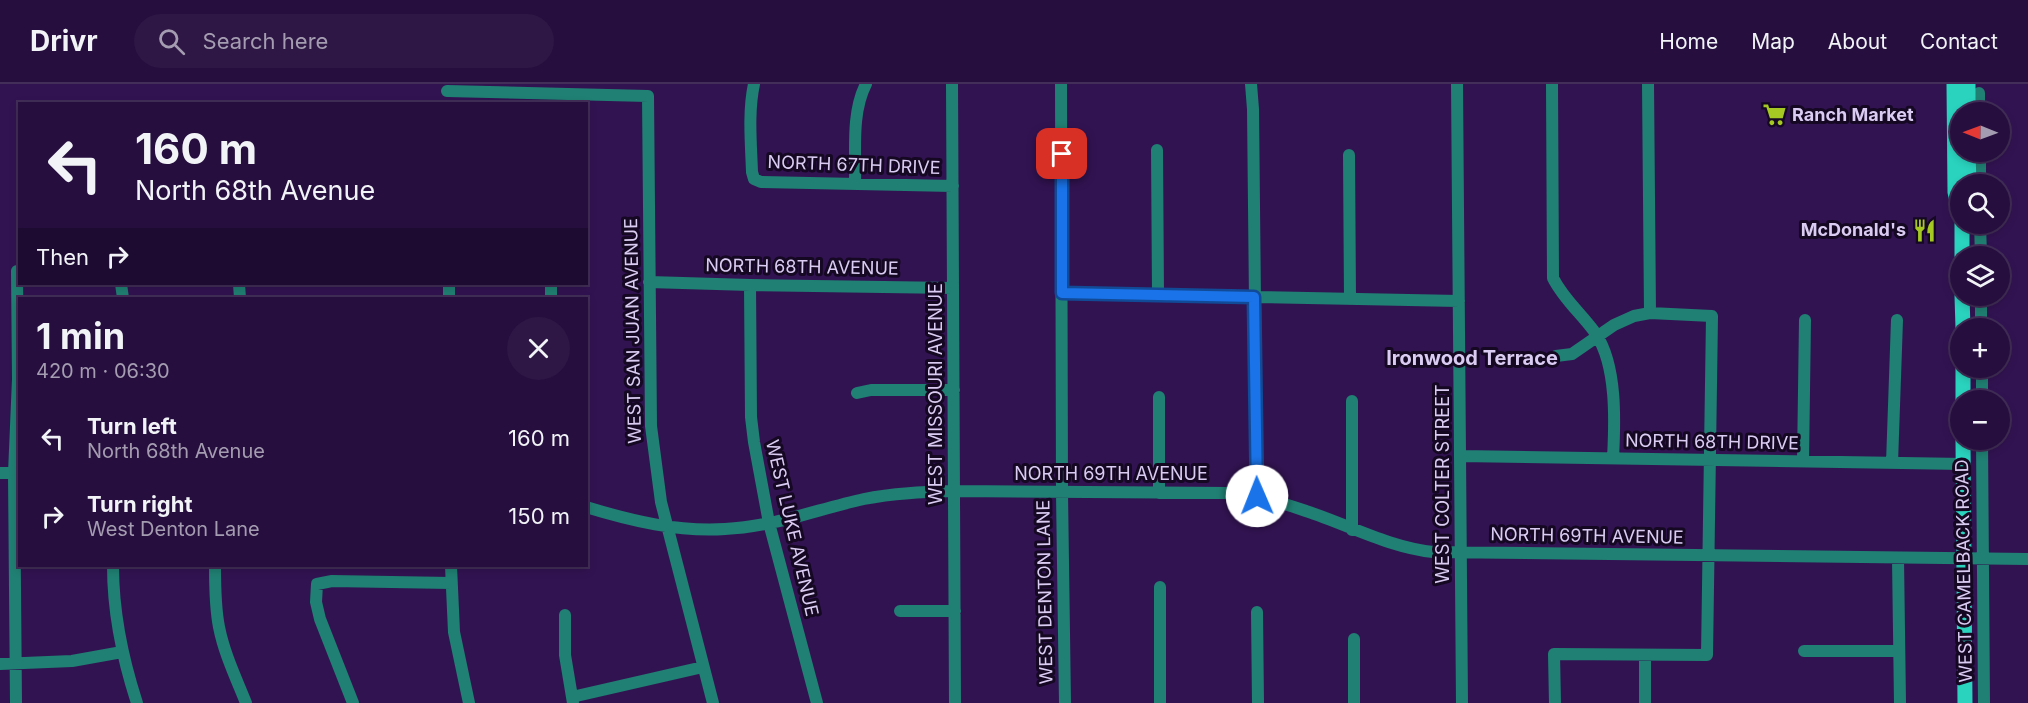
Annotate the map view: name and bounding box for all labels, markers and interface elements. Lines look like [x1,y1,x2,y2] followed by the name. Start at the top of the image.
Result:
[134,14,554,68] search box
[30,24,98,58] text: Drivr
[155,25,188,58] icon: search
[203,28,328,54] text: Search here
[1659,29,1718,54] text: Home
[1751,29,1795,54] text: Map
[1828,29,1887,54] text: About
[1920,29,1998,54] text: Contact
[1761,102,1787,128] supermarket icon: Ranch Market
[1950,102,2010,162] north arrow
[1950,102,2010,450] map controls
[1792,104,1914,125] place label: Ranch Market
[135,123,257,174] text: 160 m
[36,126,114,204] icon: left
[1036,128,1087,179] pin
[1045,137,1078,170] icon: arrive
[767,151,941,178] street label: NORTH 67TH DRIVE
[135,174,375,207] text: North 68th Avenue
[1950,174,2010,234] button: search
[1911,217,1937,243] restaurant icon: McDonald's
[620,218,645,444] street label: WEST SAN JUAN AVENUE
[1801,219,1906,240] place label: McDonald's
[101,240,134,273] icon: right
[36,244,89,270] text: Then
[1950,246,2010,306] button: layers
[705,254,899,279] street label: NORTH 68TH AVENUE
[925,283,946,505] street label: WEST MISSOURI AVENUE
[36,314,125,358] text: 1 min
[507,317,570,380] button: close
[1950,318,2010,378] button: +
[1386,346,1558,370] district label: Ironwood Terrace
[36,359,170,383] text: 420 m · 06:30
[1432,384,1453,584] street label: WEST COLTER STREET
[1950,390,2010,450] button: −
[87,413,177,439] text: Turn left
[36,422,69,455] icon: left
[508,425,570,451] text: 160 m
[1625,429,1799,454] street label: NORTH 68TH DRIVE
[762,438,823,618] street label: WEST LUKE AVENUE
[87,439,265,463] text: North 68th Avenue
[1951,459,1976,683] street label: WEST CAMELBACK ROAD
[1014,463,1208,484] street label: NORTH 69TH AVENUE
[1225,464,1289,528] position arrow
[87,491,193,517] text: Turn right
[36,500,69,533] icon: right
[1032,500,1057,684] street label: WEST DENTON LANE
[508,503,570,529] text: 150 m
[87,517,260,541] text: West Denton Lane
[1490,523,1684,548] street label: NORTH 69TH AVENUE

